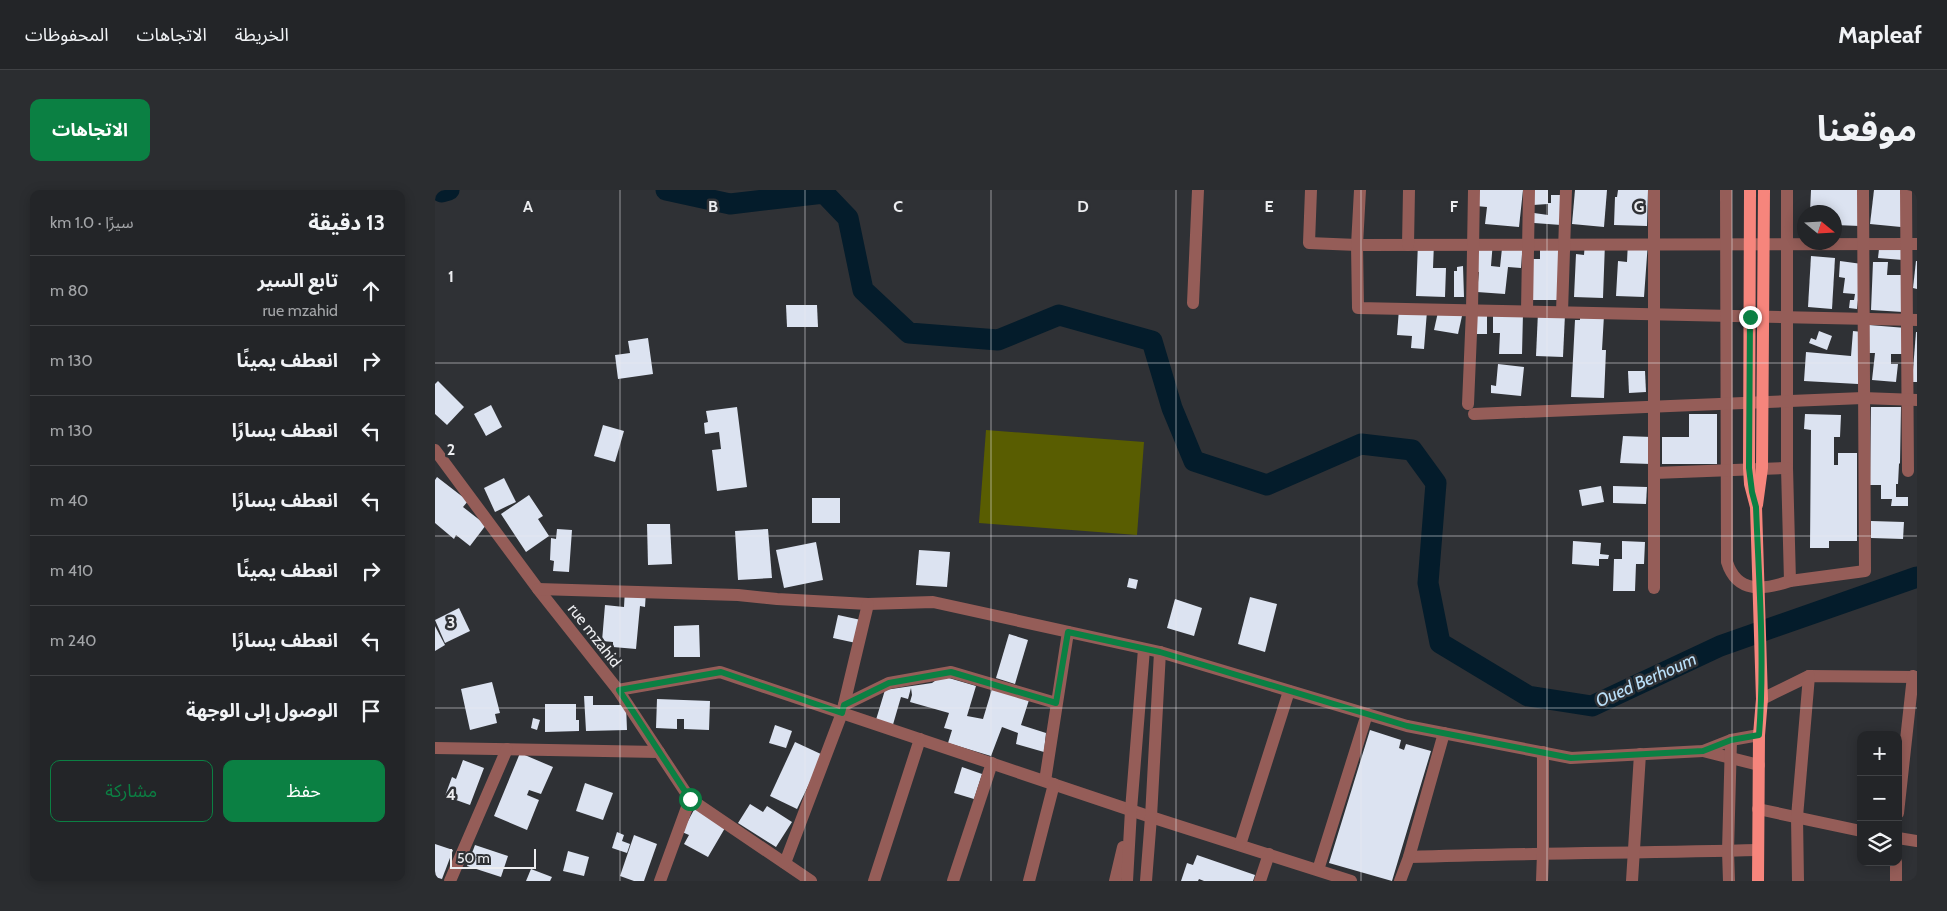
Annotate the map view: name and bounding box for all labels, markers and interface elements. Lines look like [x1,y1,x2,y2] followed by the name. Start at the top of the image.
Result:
[1838,20,1922,49] text: Mapleaf
[25,24,109,46] text: المحفوظات
[137,24,207,46] text: الاتجاهات
[235,24,289,46] text: الخريطة
[30,99,150,161] button: الاتجاهات
[1817,107,1917,150] text: موقعنا
[523,197,533,216] text: A
[708,197,718,216] text: B
[893,197,903,216] text: C
[1077,197,1089,216] text: D
[1264,197,1274,216] text: E
[1450,197,1459,216] text: F
[1634,197,1644,216] text: G
[1797,205,1842,250] north arrow
[308,210,385,235] text: 13 دقيقة
[50,213,134,232] text: سيرًا · 1.0 km
[448,267,454,286] text: 1
[257,269,338,292] text: تابع السير
[357,277,385,305] icon: ahead
[50,281,89,300] text: 80 m
[263,301,338,320] text: rue mzahid
[1739,306,1762,329] route end
[357,347,385,375] icon: right
[237,349,338,372] text: انعطف يمينًا
[50,351,93,370] text: 130 m
[357,417,385,445] icon: left
[232,419,338,442] text: انعطف يسارًا
[50,421,93,440] text: 130 m
[447,440,455,459] text: 2
[357,487,385,515] icon: left
[232,489,338,512] text: انعطف يسارًا
[50,491,88,510] text: 40 m
[357,557,385,585] icon: right
[237,559,338,582] text: انعطف يمينًا
[50,561,93,580] text: 410 m
[564,600,625,671] street label: rue mzahid
[447,613,455,632] text: 3
[357,627,385,655] icon: left
[232,629,338,652] text: انعطف يسارًا
[50,631,96,650] text: 240 m
[1592,648,1700,712] water label: Oued Berhoum
[357,697,385,725] icon: arrive
[186,699,338,722] text: الوصول إلى الوجهة
[1857,731,1902,866] map controls
[1857,731,1902,776] button: +
[50,760,213,822] button: مشاركة
[223,760,385,822] button: حفظ
[1857,776,1902,821] button: −
[446,785,456,804] text: 4
[679,788,702,811] route start
[1857,821,1902,866] button: layers
[450,846,536,869] scale bar
[457,849,490,867] text: 50 m

